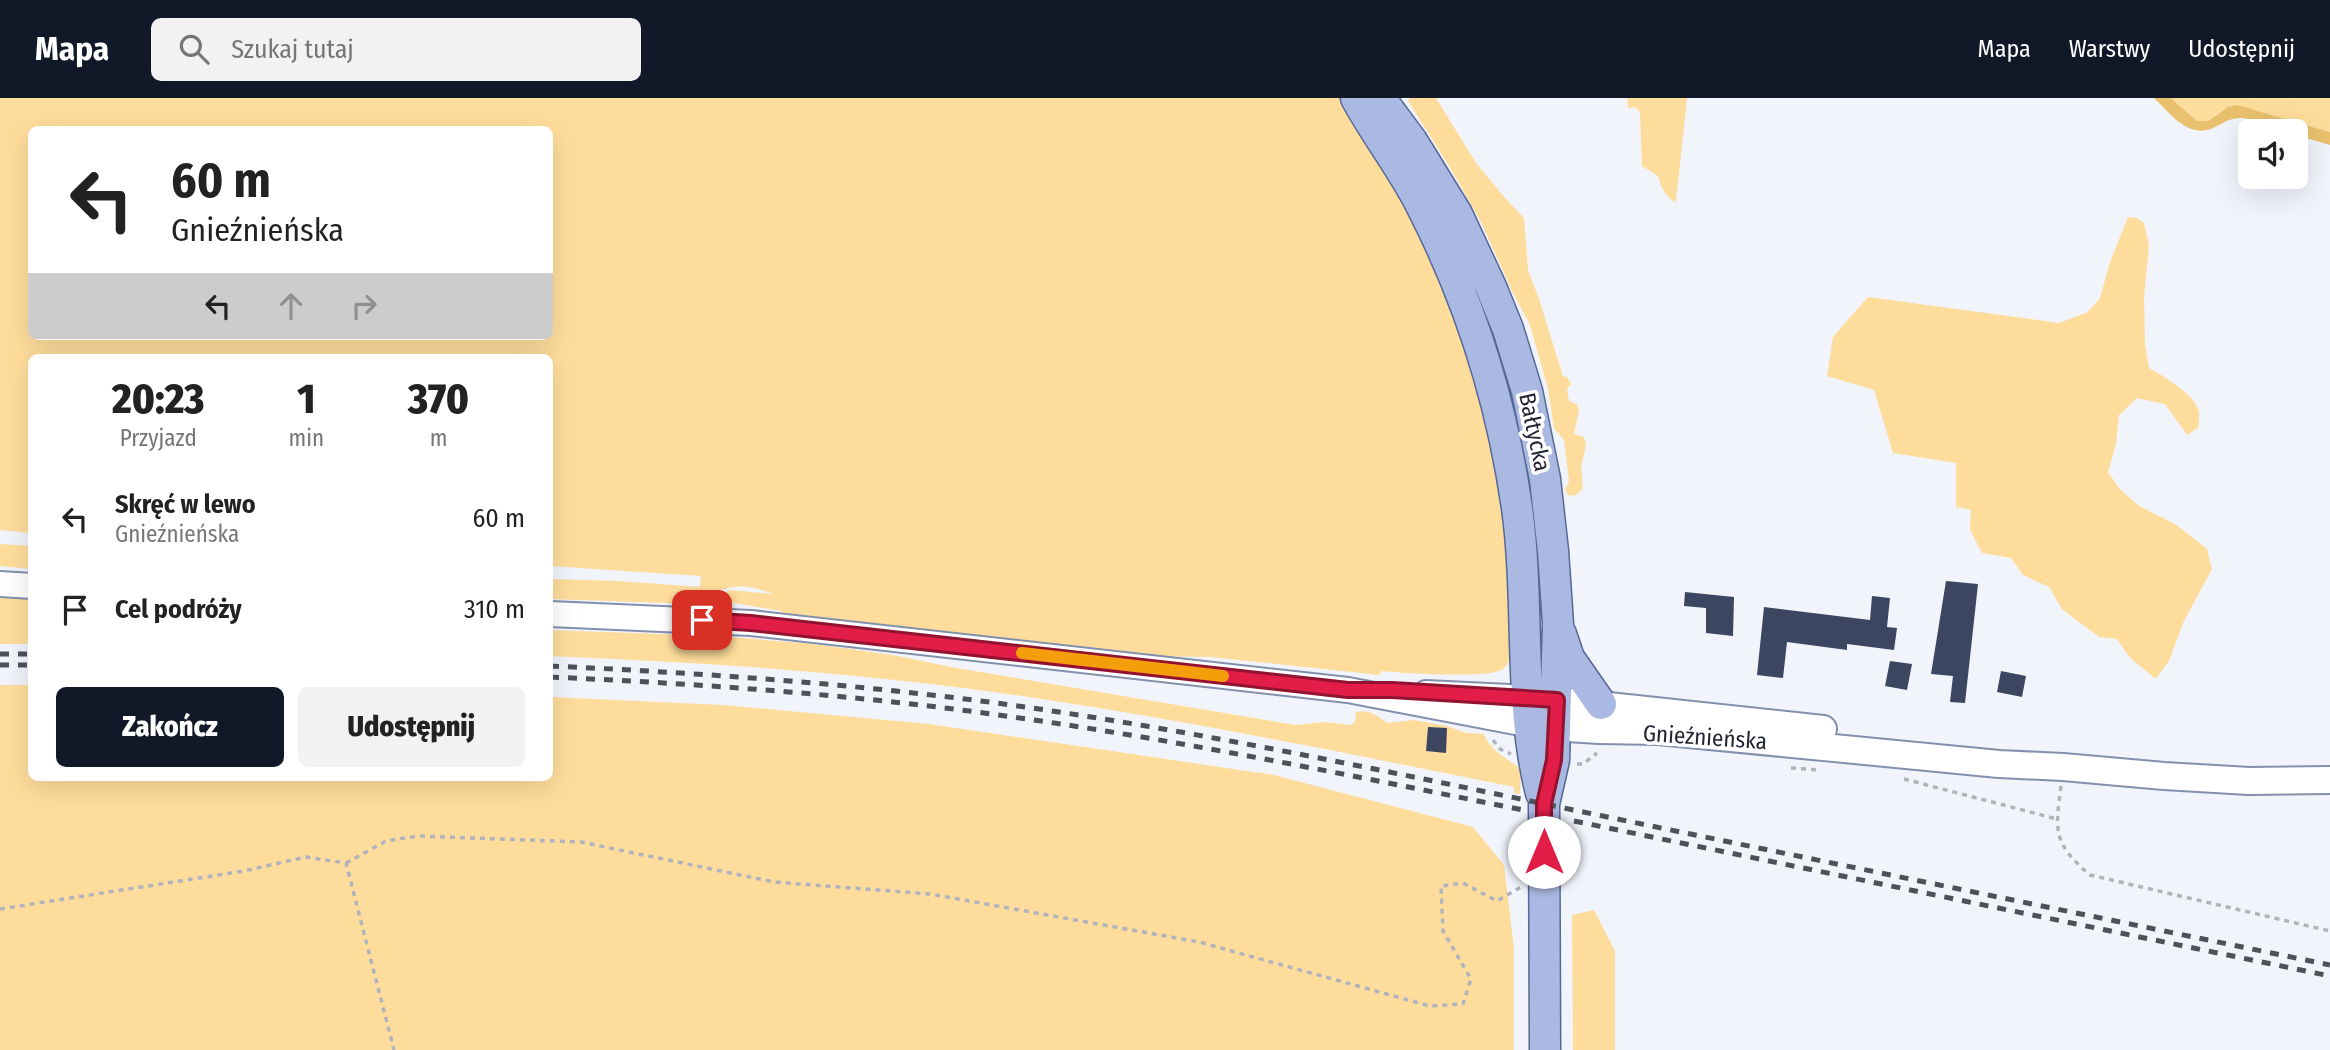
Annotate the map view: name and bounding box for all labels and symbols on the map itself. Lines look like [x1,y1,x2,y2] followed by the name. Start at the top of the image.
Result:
[1513,390,1557,474] street label: Bałtycka
[672,590,732,650] pin
[1642,719,1768,755] street label: Gnieźnieńska
[1507,815,1581,889] position arrow

